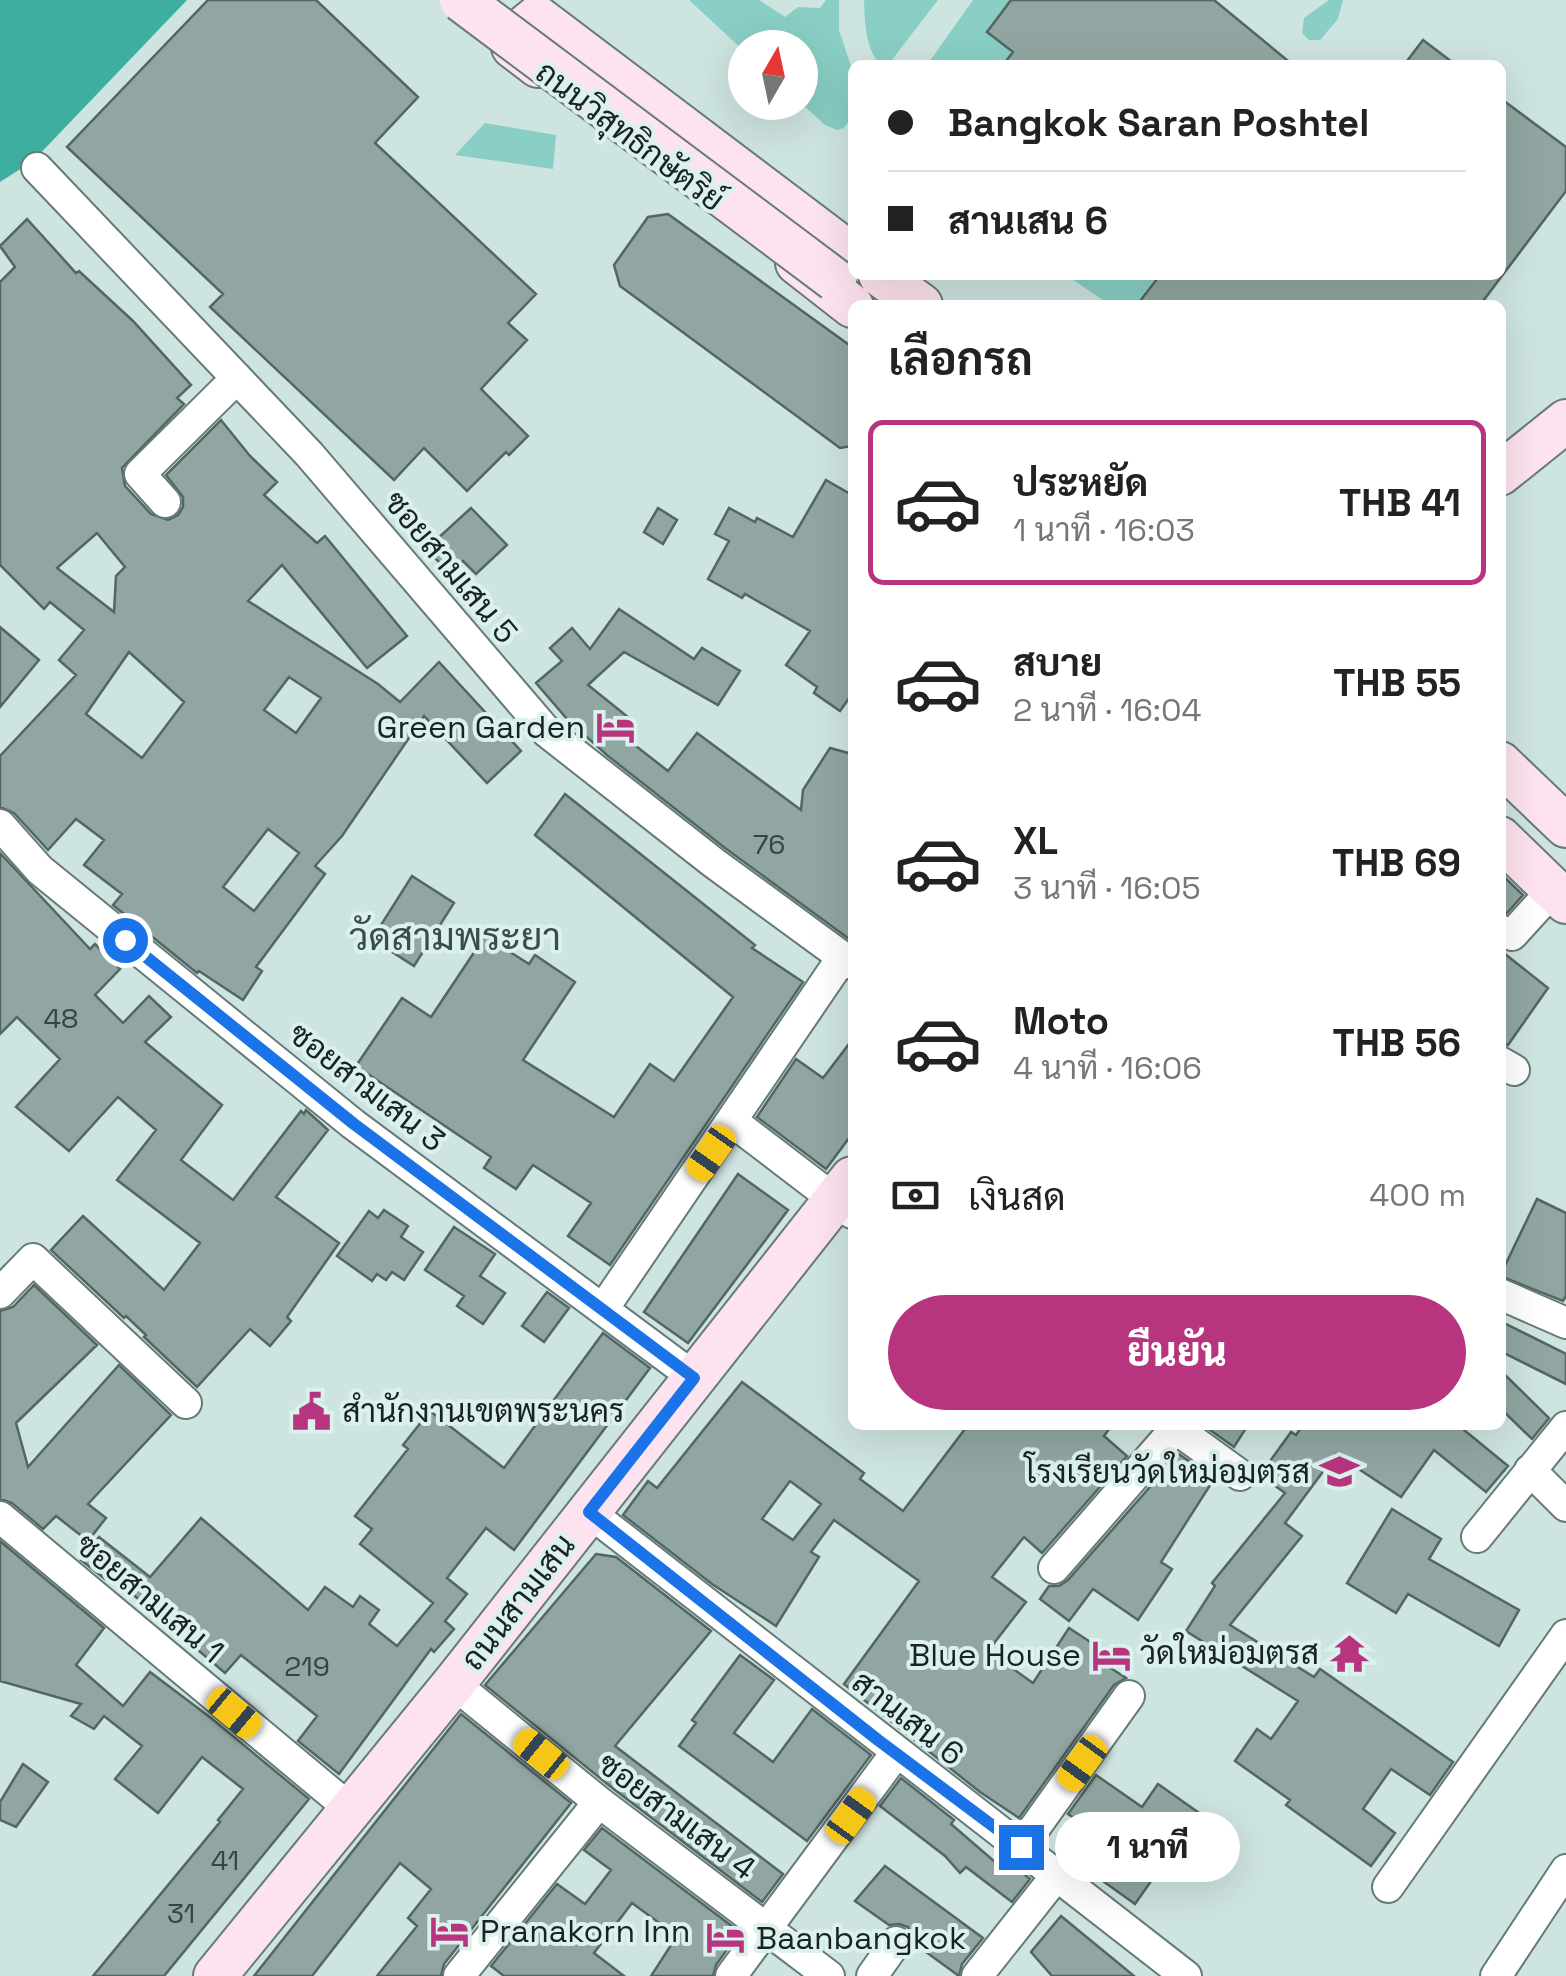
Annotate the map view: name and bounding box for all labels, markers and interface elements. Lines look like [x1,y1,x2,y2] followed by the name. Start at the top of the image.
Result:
[728,30,818,120] north arrow
[728,30,818,120] map controls
[527,51,733,222] street label: ถนนวิสุทธิกษัตริย์
[948,99,1369,147] text: Bangkok Saran Poshtel
[948,197,1108,245] text: สานเสน 6
[888,331,1033,388] text: เลือกรถ
[893,458,983,548] icon: car
[1013,459,1148,507] text: ประหยัด
[1339,479,1461,527] text: THB 41
[376,483,526,651] street label: ซอยสามเสน 5
[1013,510,1195,550] text: 1 นาที · 16:03
[893,638,983,728] icon: car
[1013,639,1102,687] text: สบาย
[1333,659,1461,707] text: THB 55
[1013,690,1201,730] text: 2 นาที · 16:04
[594,706,636,748] hotel icon: Green Garden
[376,707,585,747] place label: Green Garden
[1013,817,1058,865] text: XL
[893,818,983,908] icon: car
[753,826,785,862] house number: 76
[1332,839,1461,887] text: THB 69
[1013,868,1201,908] text: 3 นาที · 16:05
[349,913,561,961] district label: วัดสามพระยา
[103,918,148,963] route start
[1013,997,1109,1045] text: Moto
[893,998,983,1088] icon: car
[44,1000,78,1036] house number: 48
[281,1014,453,1160] street label: ซอยสามเสน 3
[1333,1019,1461,1067] text: THB 56
[1013,1048,1202,1088] text: 4 นาที · 16:06
[682,1120,740,1186] car
[888,1168,943,1223] icon: cash
[968,1173,1066,1221] text: เงินสด
[1369,1175,1466,1215] text: 400 m
[888,1295,1466,1410] button: ยืนยัน
[291,1390,333,1432] public building icon: สำนักงานเขตพระนคร
[342,1391,624,1431] place label: สำนักงานเขตพระนคร
[1022,1451,1310,1492] place label: โรงเรียนวัดใหม่อมตรส
[1319,1451,1361,1493] school or university icon: โรงเรียนวัดใหม่อมตรส
[68,1525,232,1671] street label: ซอยสามเสน 1
[452,1526,584,1678] street label: ถนนสามเสน
[1140,1632,1319,1673] place label: วัดใหม่อมตรส
[1328,1632,1370,1674] temple icon: วัดใหม่อมตรส
[1090,1634,1132,1676] hotel icon: Blue House
[909,1635,1081,1675] place label: Blue House
[284,1648,330,1684] house number: 219
[844,1662,972,1774] street label: สานเสน 6
[201,1682,267,1744] car
[508,1723,574,1785] car
[1052,1730,1112,1796] car
[590,1744,764,1888] street label: ซอยสามเสน 4
[821,1783,881,1849] car
[1056,1812,1241,1882] callout: 1 นาที
[999,1825,1044,1870] route end
[1106,1827,1189,1867] text: 1 นาที
[211,1842,239,1878] house number: 41
[167,1895,195,1931] house number: 31
[429,1910,471,1952] hotel icon: Pranakorn Inn
[480,1911,690,1951] place label: Pranakorn Inn
[705,1917,747,1959] hotel icon: Baanbangkok
[756,1918,966,1958] place label: Baanbangkok

